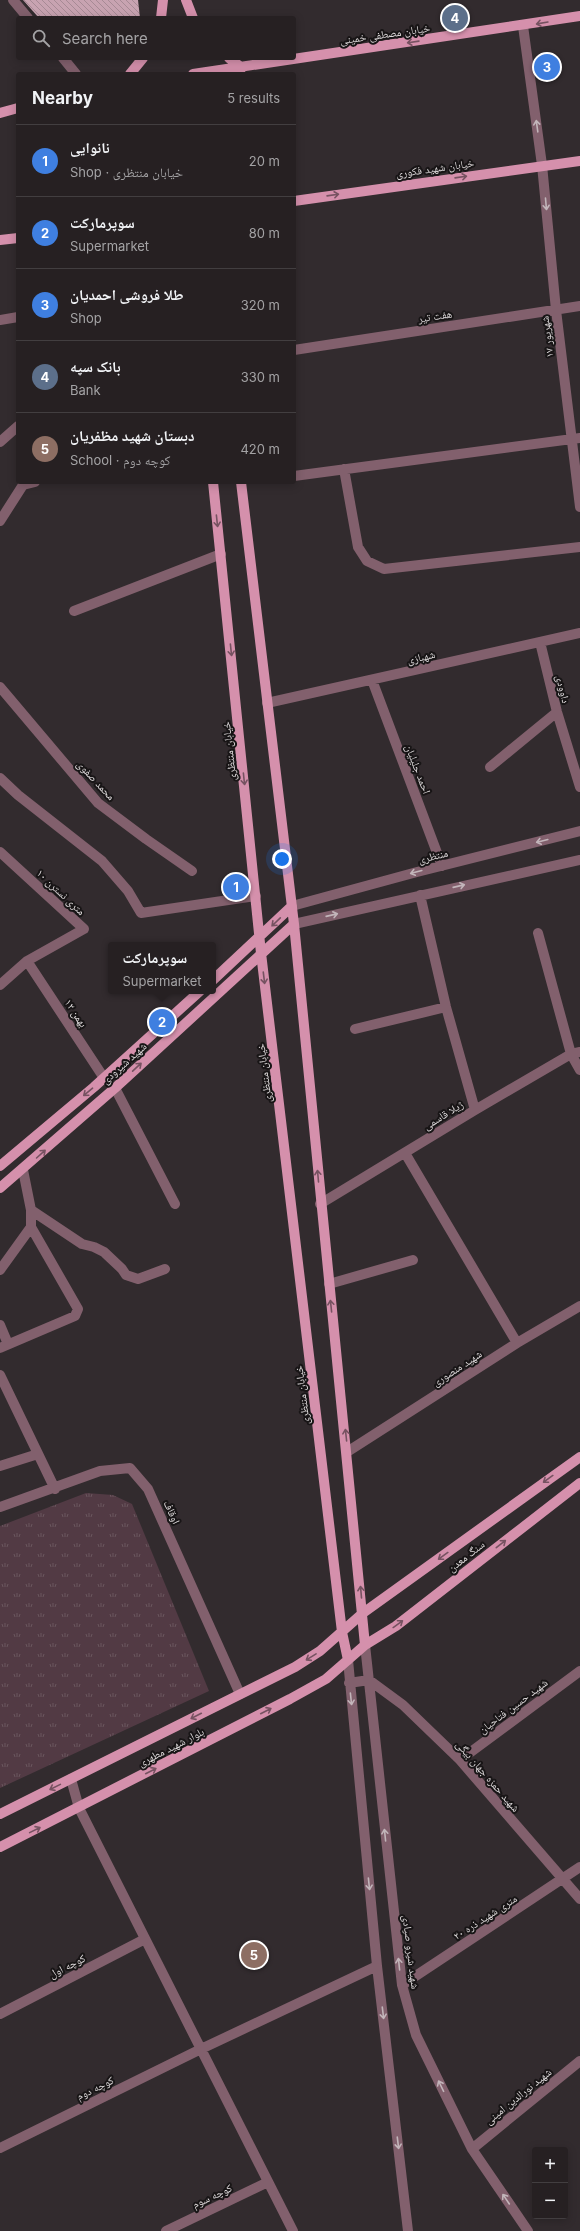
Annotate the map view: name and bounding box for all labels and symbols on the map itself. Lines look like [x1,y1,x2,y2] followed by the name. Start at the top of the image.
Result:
[442,3,468,33] pin: 4
[535,19,548,27] one-way arrow
[339,21,431,47] street label: خیابان مصطفی خمینی
[407,38,420,46] one-way arrow
[534,52,560,82] pin: 3
[533,120,541,133] one-way arrow
[395,156,475,180] street label: خیابان شهید فکوری
[454,173,467,181] one-way arrow
[326,191,339,199] one-way arrow
[542,197,549,210] one-way arrow
[416,306,453,326] street label: هفت تیر
[537,315,557,359] street label: ۱۷ شهریور
[213,514,221,527] one-way arrow
[227,643,234,656] one-way arrow
[406,647,436,667] street label: شهبازی
[553,673,573,705] street label: داوودی
[219,721,239,781] street label: خیابان منتظری
[402,742,434,796] street label: احمد جلیلیان
[74,757,118,803] street label: محمد صفوی
[240,772,248,785] one-way arrow
[536,837,549,845] one-way arrow
[417,846,449,866] street label: منتظری
[272,849,292,869] your location
[34,866,88,918] street label: ۱۰ متری نسترن
[410,869,423,876] one-way arrow
[223,872,249,902] pin: 1
[452,882,465,890] one-way arrow
[325,911,338,919] one-way arrow
[271,917,281,927] one-way arrow
[261,971,268,984] one-way arrow
[61,996,91,1030] street label: ۱۲ بهمن
[149,1007,175,1037] pin: 2
[99,1039,149,1087] street label: شهید شیرودی
[253,1043,275,1103] street label: خیابان منتظری
[132,1063,143,1072] one-way arrow
[83,1088,94,1097] one-way arrow
[420,1097,466,1133] street label: ژیلا قاسمی
[35,1150,45,1159] one-way arrow
[314,1170,322,1183] one-way arrow
[327,1300,335,1313] one-way arrow
[429,1347,485,1389] street label: شهید منصوری
[291,1365,313,1425] street label: خیابان منتظری
[342,1429,349,1442] one-way arrow
[543,1475,554,1484] one-way arrow
[161,1498,183,1526] street label: اوقاف
[445,1537,487,1575] street label: سنگ معدن
[495,1540,506,1549] one-way arrow
[438,1551,449,1560] one-way arrow
[357,1586,365,1599] one-way arrow
[392,1619,403,1628] one-way arrow
[305,1653,317,1661] one-way arrow
[476,1675,550,1737] street label: شهید حسین فتاحیان
[347,1692,355,1705] one-way arrow
[260,1707,272,1715] one-way arrow
[190,1713,202,1720] one-way arrow
[136,1724,206,1770] street label: بلوار شهید مطهری
[453,1737,523,1815] street label: شهید حمزه جهان بیگی
[145,1767,157,1774] one-way arrow
[49,1784,61,1791] one-way arrow
[29,1826,41,1833] one-way arrow
[382,1829,389,1842] one-way arrow
[366,1877,373,1890] one-way arrow
[450,1891,520,1943] street label: ۲۰ متری شهید ذره
[400,1914,422,1990] street label: شهید شیرو صیادی
[241,1940,267,1970] pin: 5
[46,1951,88,1981] street label: کوچه اول
[396,1958,403,1971] one-way arrow
[379,2006,387,2019] one-way arrow
[482,2065,554,2127] street label: شهید نورالدین امینی
[74,2073,116,2103] street label: کوچه دوم
[437,2080,444,2092] one-way arrow
[394,2136,402,2149] one-way arrow
[190,2180,235,2211] street label: کوچه سوم
[502,2194,510,2205] one-way arrow

